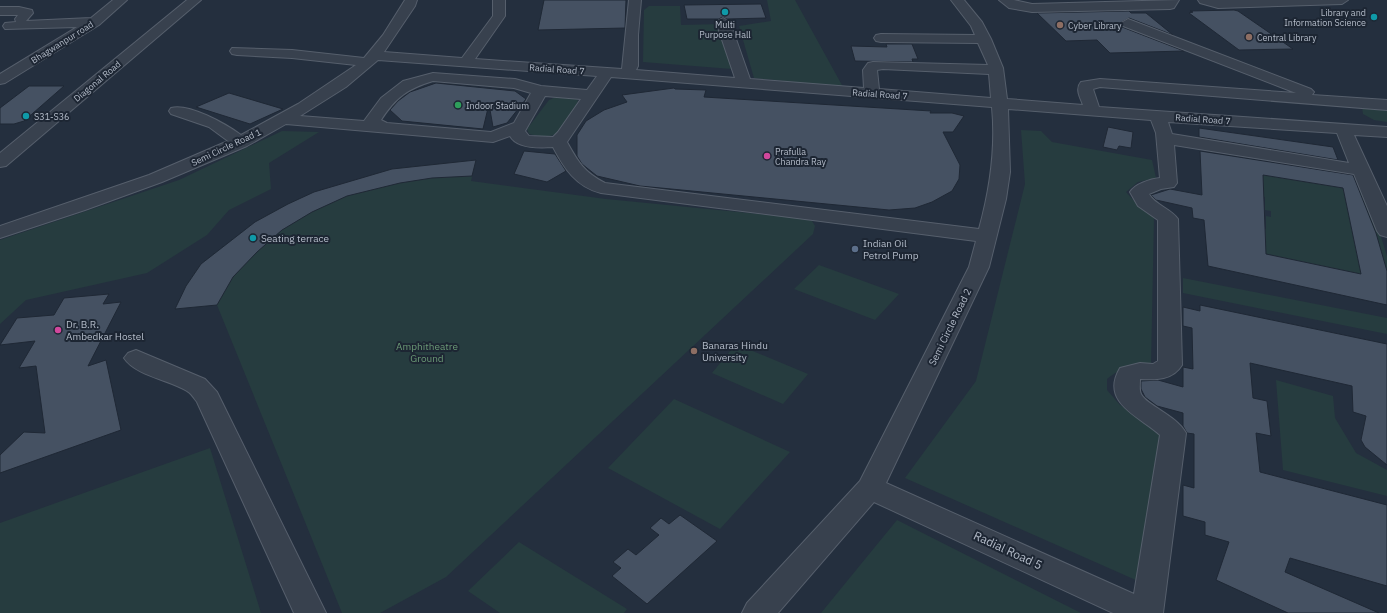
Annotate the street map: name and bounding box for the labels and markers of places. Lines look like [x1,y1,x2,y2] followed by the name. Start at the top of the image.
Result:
[720,7,730,17] marker: Multi Purpose Hall
[1284,7,1366,28] place label: Library and Information Science
[1369,12,1379,22] marker: Library and Information Science
[699,19,751,40] place label: Multi Purpose Hall
[1055,20,1065,30] marker: Cyber Library
[1068,20,1122,31] place label: Cyber Library
[1244,32,1254,42] marker: Central Library
[1257,32,1317,43] place label: Central Library
[453,100,463,110] marker: Indoor Stadium
[466,100,529,111] place label: Indoor Stadium
[21,111,31,121] marker: S31-S36
[34,111,69,122] place label: S31-S36
[775,146,826,167] place label: Prafulla Chandra Ray
[762,151,772,161] marker: Prafulla Chandra Ray
[261,232,330,245] place label: Seating terrace
[248,233,258,243] marker: Seating terrace
[863,237,919,262] place label: Indian Oil Petrol Pump
[850,244,860,254] marker: Indian Oil Petrol Pump
[66,318,144,343] place label: Dr. B.R. Ambedkar Hostel
[53,325,63,335] marker: Dr. B.R. Ambedkar Hostel
[702,339,768,364] place label: Banaras Hindu University
[689,346,699,356] marker: Banaras Hindu University

